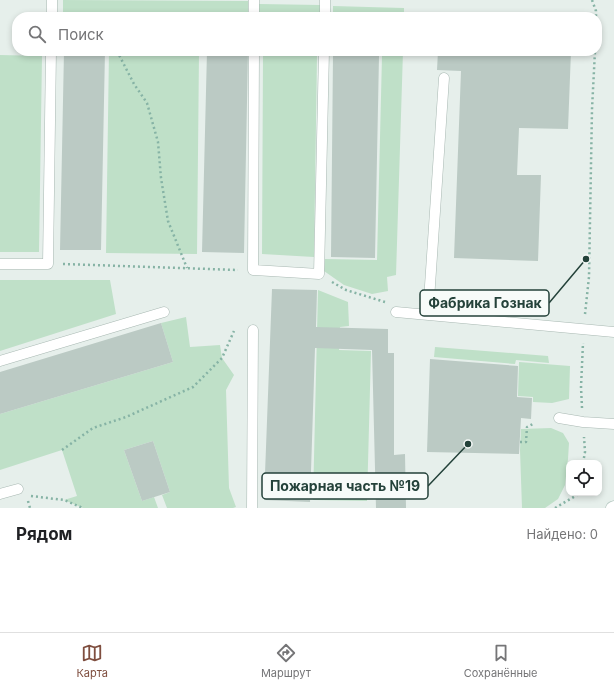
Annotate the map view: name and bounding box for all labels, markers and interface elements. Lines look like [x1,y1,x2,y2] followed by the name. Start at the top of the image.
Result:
[12,12,602,56] search box
[26,23,48,45] icon: search
[58,25,104,44] text: Поиск
[420,290,549,316] callout: Фабрика Гознак
[428,294,543,311] text: Фабрика Гознак
[566,460,602,496] map controls
[566,460,602,496] button: locate
[262,473,428,499] callout: Пожарная часть №19
[270,477,420,494] text: Пожарная часть №19
[16,524,72,544] text: Рядом
[527,526,598,542] text: Найдено: 0
[76,642,108,680] tab: Карта
[261,642,311,680] tab: Маршрут
[464,642,538,680] tab: Сохранённые

